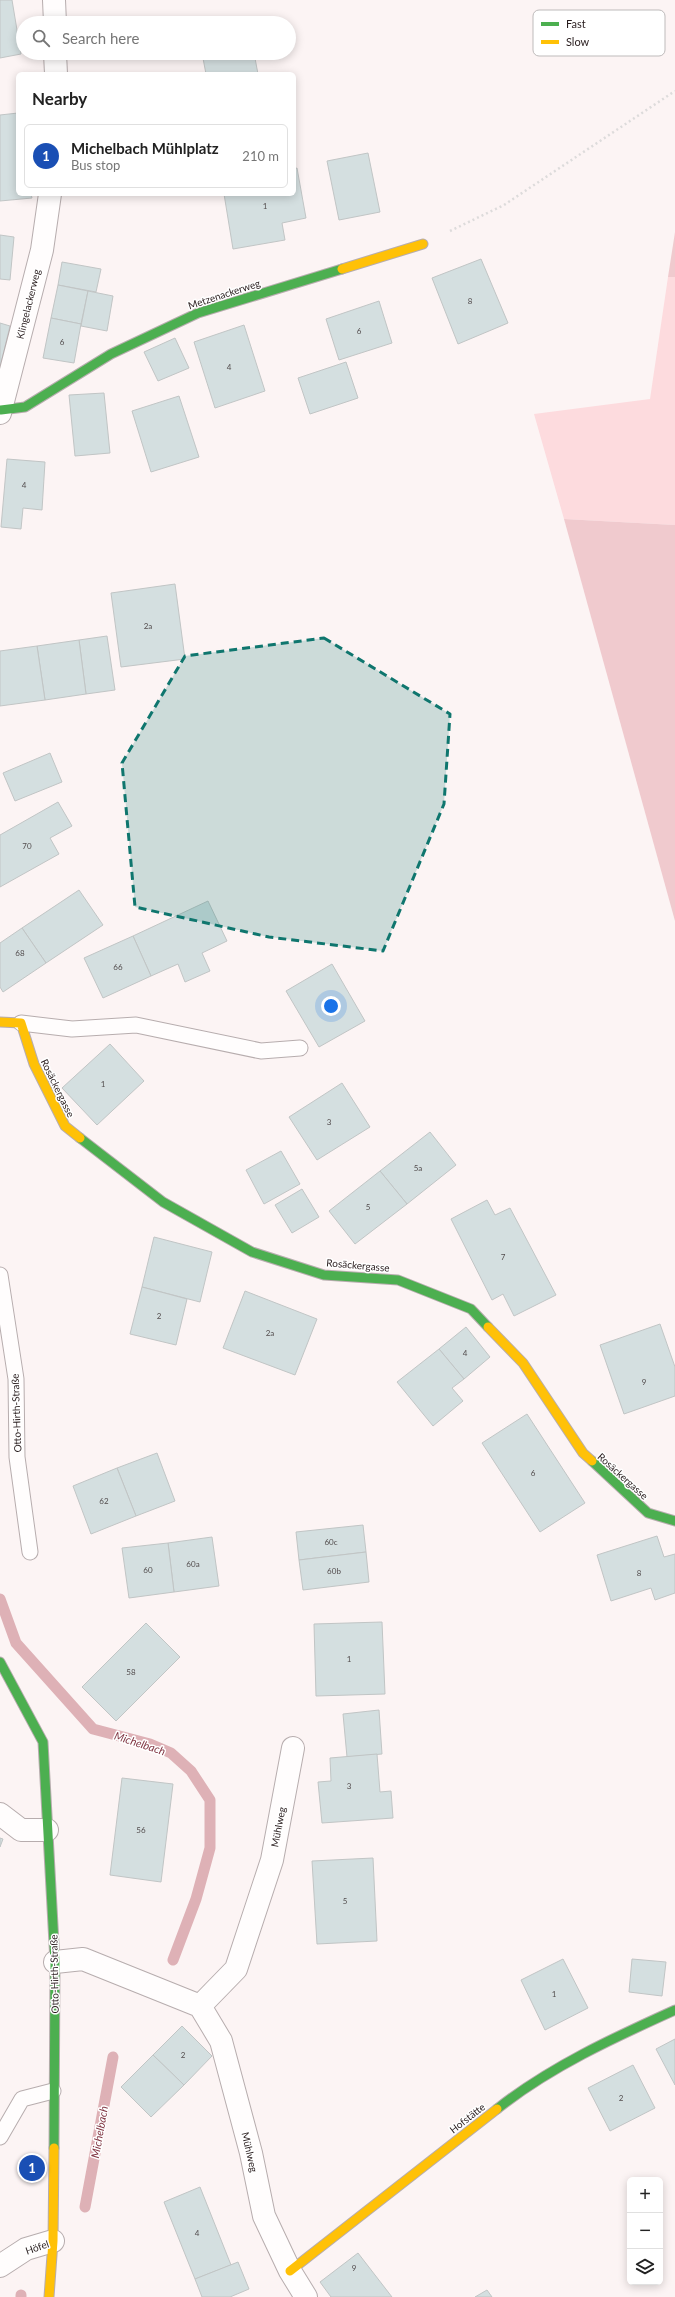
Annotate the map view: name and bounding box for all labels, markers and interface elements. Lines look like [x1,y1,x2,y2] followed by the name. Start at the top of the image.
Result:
[533,10,665,56] legend
[16,16,296,60] search box
[566,17,586,30] text: Fast
[30,27,52,49] icon: search
[62,29,139,47] text: Search here
[566,35,590,48] text: Slow
[32,88,87,109] text: Nearby
[71,139,219,157] text: Michelbach Mühlplatz
[42,148,50,164] text: 1
[242,148,279,164] text: 210 m
[71,157,120,173] text: Bus stop
[263,201,268,211] house number: 1
[14,268,42,340] street label: Klingelackerweg
[186,277,262,311] street label: Metzenackerweg
[468,296,473,306] house number: 8
[357,326,362,336] house number: 6
[60,337,65,347] house number: 6
[227,362,232,372] house number: 4
[22,480,27,490] house number: 4
[144,621,152,631] house number: 2a
[22,841,32,851] house number: 70
[15,948,25,958] house number: 68
[113,962,123,972] house number: 66
[321,996,341,1016] your location
[39,1057,77,1119] street label: Rosäckergasse
[101,1079,106,1089] house number: 1
[327,1117,332,1127] house number: 3
[414,1163,422,1173] house number: 5a
[366,1202,371,1212] house number: 5
[501,1252,506,1262] house number: 7
[326,1256,390,1274] street label: Rosäckergasse
[157,1311,162,1321] house number: 2
[266,1328,274,1338] house number: 2a
[463,1348,468,1358] house number: 4
[9,1373,23,1453] street label: Otto-Hirth-Straße
[642,1377,647,1387] house number: 9
[595,1450,651,1502] street label: Rosäckergasse
[531,1468,536,1478] house number: 6
[99,1496,109,1506] house number: 62
[324,1537,338,1547] house number: 60c
[186,1559,200,1569] house number: 60a
[143,1565,153,1575] house number: 60
[327,1566,341,1576] house number: 60b
[637,1568,642,1578] house number: 8
[347,1654,352,1664] house number: 1
[126,1667,136,1677] house number: 58
[113,1729,167,1757] water label: Michelbach
[347,1781,352,1791] house number: 3
[268,1806,288,1848] street label: Mühlweg
[136,1825,146,1835] house number: 56
[343,1896,348,1906] house number: 5
[47,1934,61,2014] street label: Otto-Hirth-Straße
[552,1989,557,1999] house number: 1
[181,2050,186,2060] house number: 2
[619,2093,624,2103] house number: 2
[447,2101,487,2135] street label: Hofstätte
[88,2105,110,2159] water label: Michelbach
[240,2131,260,2173] street label: Mühlweg
[19,2153,45,2183] pin: 1
[627,2177,663,2285] map controls
[627,2177,663,2213] button: +
[627,2213,663,2249] button: −
[195,2228,200,2238] house number: 4
[24,2237,50,2257] street label: Höfel
[627,2249,663,2285] button: layers
[352,2263,357,2273] house number: 9

